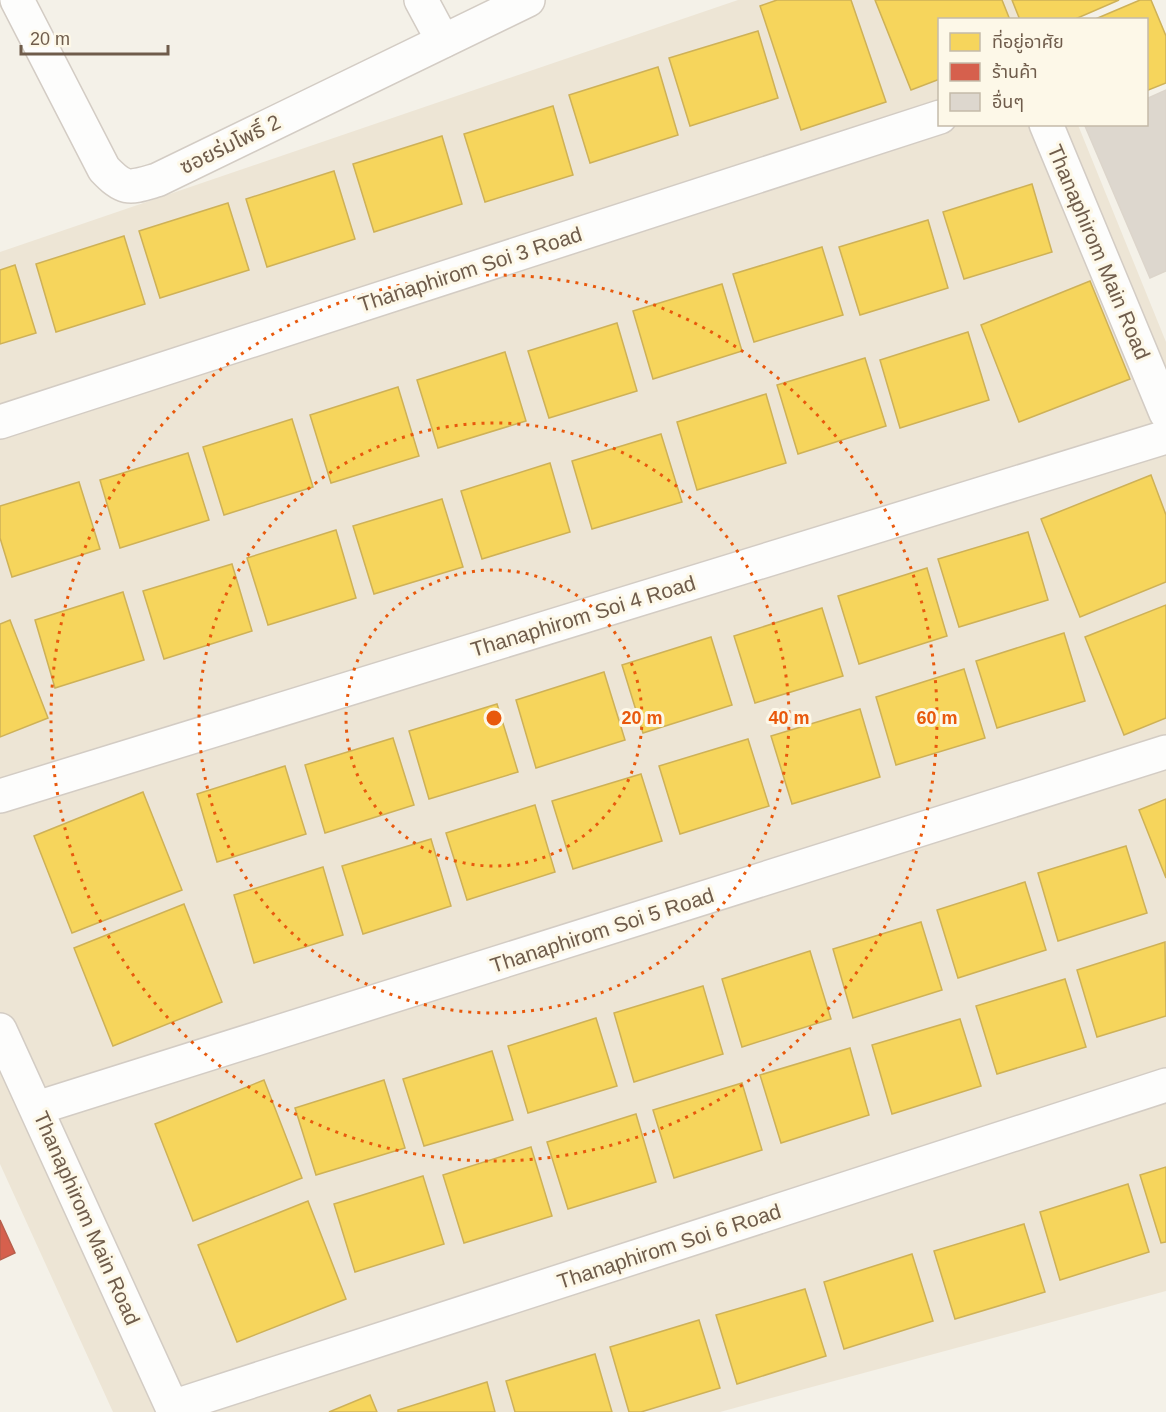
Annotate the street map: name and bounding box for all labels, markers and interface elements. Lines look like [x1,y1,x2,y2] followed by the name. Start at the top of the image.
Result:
[21,18,168,56] scale bar
[938,18,1148,126] legend
[30,29,70,49] text: 20 m
[992,29,1064,54] text: ที่อยู่อาศัย
[992,62,1038,82] text: ร้านค้า
[992,89,1024,112] text: อื่นๆ
[176,109,284,178] street label: ซอยร่มโพธิ์ 2
[1043,141,1155,363] street label: Thanaphirom Main Road
[355,222,585,316] street label: Thanaphirom Soi 3 Road
[468,571,698,661] street label: Thanaphirom Soi 4 Road
[484,708,504,728] centre of rings
[621,708,663,728] text: 20 m
[768,708,810,728] text: 40 m
[916,708,958,728] text: 60 m
[487,883,717,977] street label: Thanaphirom Soi 5 Road
[29,1108,145,1328] street label: Thanaphirom Main Road
[554,1199,784,1293] street label: Thanaphirom Soi 6 Road

